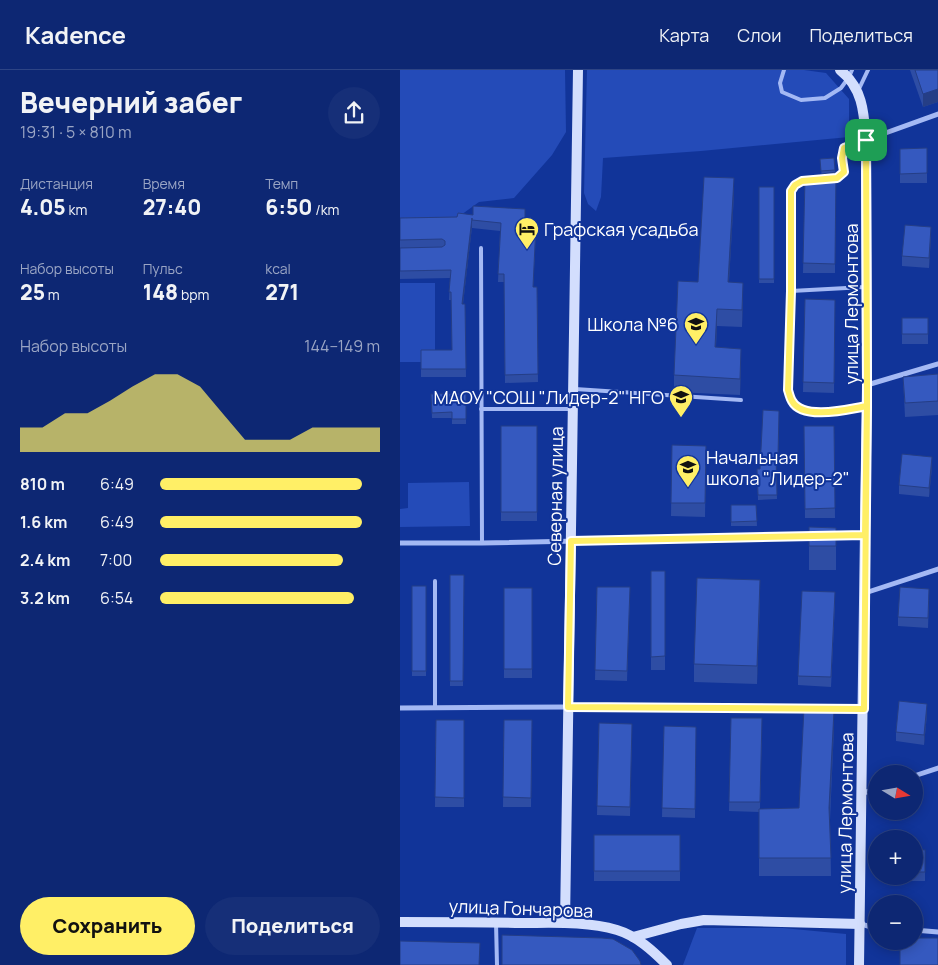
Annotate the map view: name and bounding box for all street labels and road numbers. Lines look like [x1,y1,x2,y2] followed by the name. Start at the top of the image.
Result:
[839,223,863,385] street label: улица Лермонтова
[542,426,568,566] street label: Северная улица
[832,732,858,894] street label: улица Лермонтова
[448,893,594,923] street label: улица Гончарова

